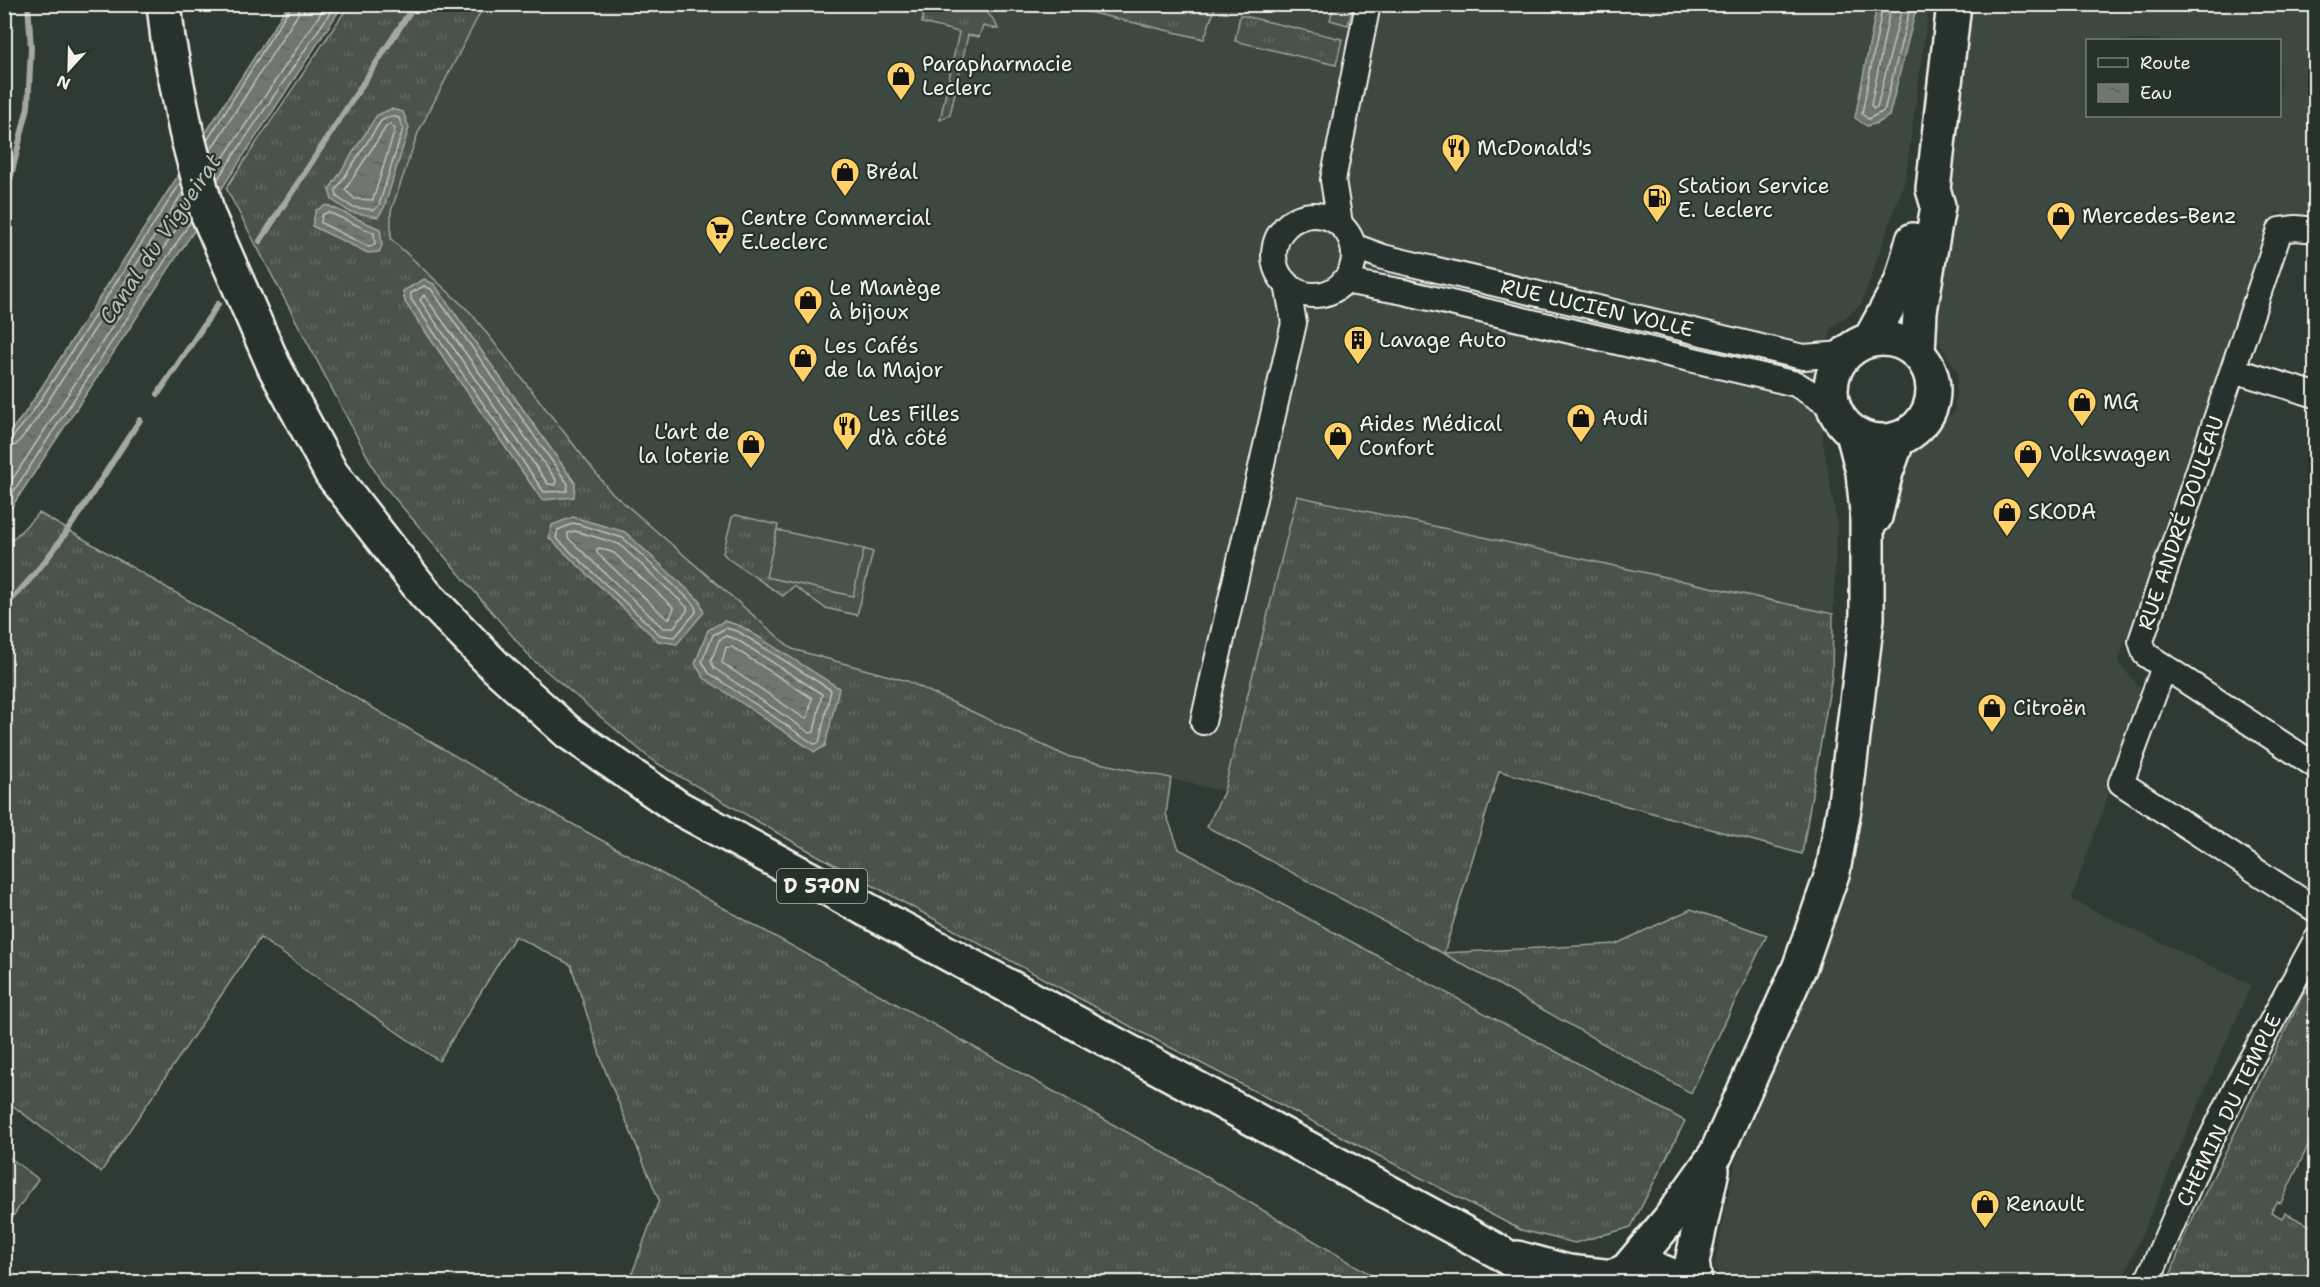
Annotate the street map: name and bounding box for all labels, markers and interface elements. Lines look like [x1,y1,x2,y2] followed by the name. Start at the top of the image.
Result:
[39,39,99,99] north arrow
[2086,39,2281,117] legend
[922,50,1073,102] place label: Parapharmacie Leclerc
[2140,51,2191,75] text: Route
[885,60,917,102] shop icon: Parapharmacie Leclerc
[54,70,73,95] text: N
[2140,81,2172,105] text: Eau
[1440,132,1472,174] restaurant icon: McDonald's
[1477,134,1592,162] place label: McDonald's
[92,148,228,330] water label: Canal du Vigueirat
[829,156,861,198] shop icon: Bréal
[866,158,919,186] place label: Bréal
[1678,172,1830,224] place label: Station Service E. Leclerc
[1641,182,1673,224] fuel station icon: Station Service E. Leclerc
[2045,200,2077,242] shop icon: Mercedes-Benz
[2082,202,2237,230] place label: Mercedes-Benz
[741,204,931,256] place label: Centre Commercial E.Leclerc
[704,214,736,256] supermarket icon: Centre Commercial E.Leclerc
[1498,272,1696,344] street label: RUE LUCIEN VOLLE
[829,274,941,326] place label: Le Manège à bijoux
[792,284,824,326] shop icon: Le Manège à bijoux
[1342,324,1374,366] building icon: Lavage Auto
[1379,326,1506,354] place label: Lavage Auto
[824,332,944,384] place label: Les Cafés de la Major
[787,342,819,384] shop icon: Les Cafés de la Major
[2066,386,2098,428] shop icon: MG
[2103,388,2139,416] place label: MG
[868,400,960,452] place label: Les Filles d'à côté
[1565,402,1597,444] shop icon: Audi
[1602,404,1648,432] place label: Audi
[831,410,863,452] restaurant icon: Les Filles d'à côté
[1359,410,1503,462] place label: Aides Médical Confort
[2130,412,2231,634] street label: RUE ANDRÉ DOULEAU
[638,418,730,470] place label: L'art de la loterie
[1322,420,1354,462] shop icon: Aides Médical Confort
[735,428,767,470] shop icon: L'art de la loterie
[2012,438,2044,480] shop icon: Volkswagen
[2049,440,2171,468] place label: Volkswagen
[1991,496,2023,538] shop icon: SKODA
[2028,498,2096,526] place label: SKODA
[1976,692,2008,734] shop icon: Citroën
[2013,694,2087,722] place label: Citroën
[777,869,867,903] road number: D 570N
[2170,1009,2288,1211] street label: CHEMIN DU TEMPLE
[1969,1188,2001,1230] shop icon: Renault
[2006,1190,2085,1218] place label: Renault

